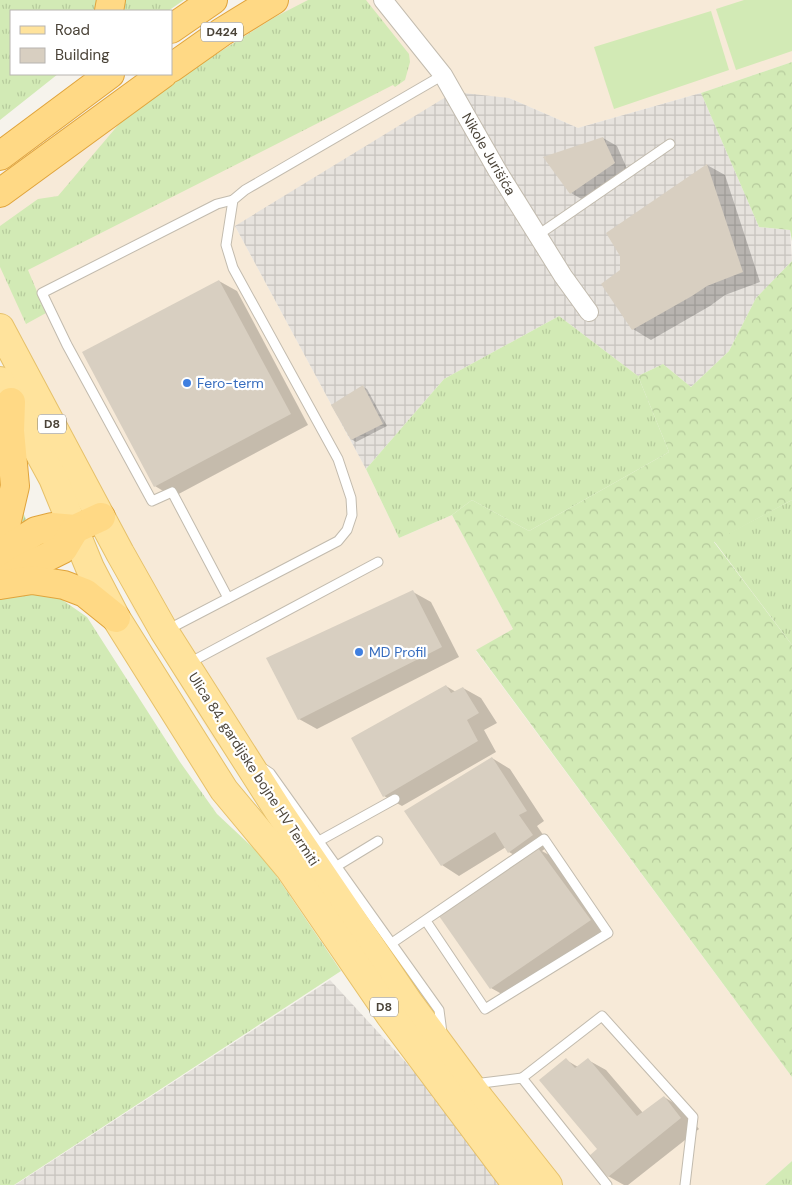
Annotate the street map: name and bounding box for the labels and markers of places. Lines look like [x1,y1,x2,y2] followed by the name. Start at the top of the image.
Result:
[197,374,264,392] place label: Fero-term
[181,377,193,389] marker: Fero-term
[369,643,426,661] place label: MD Profil
[353,646,365,658] marker: MD Profil

